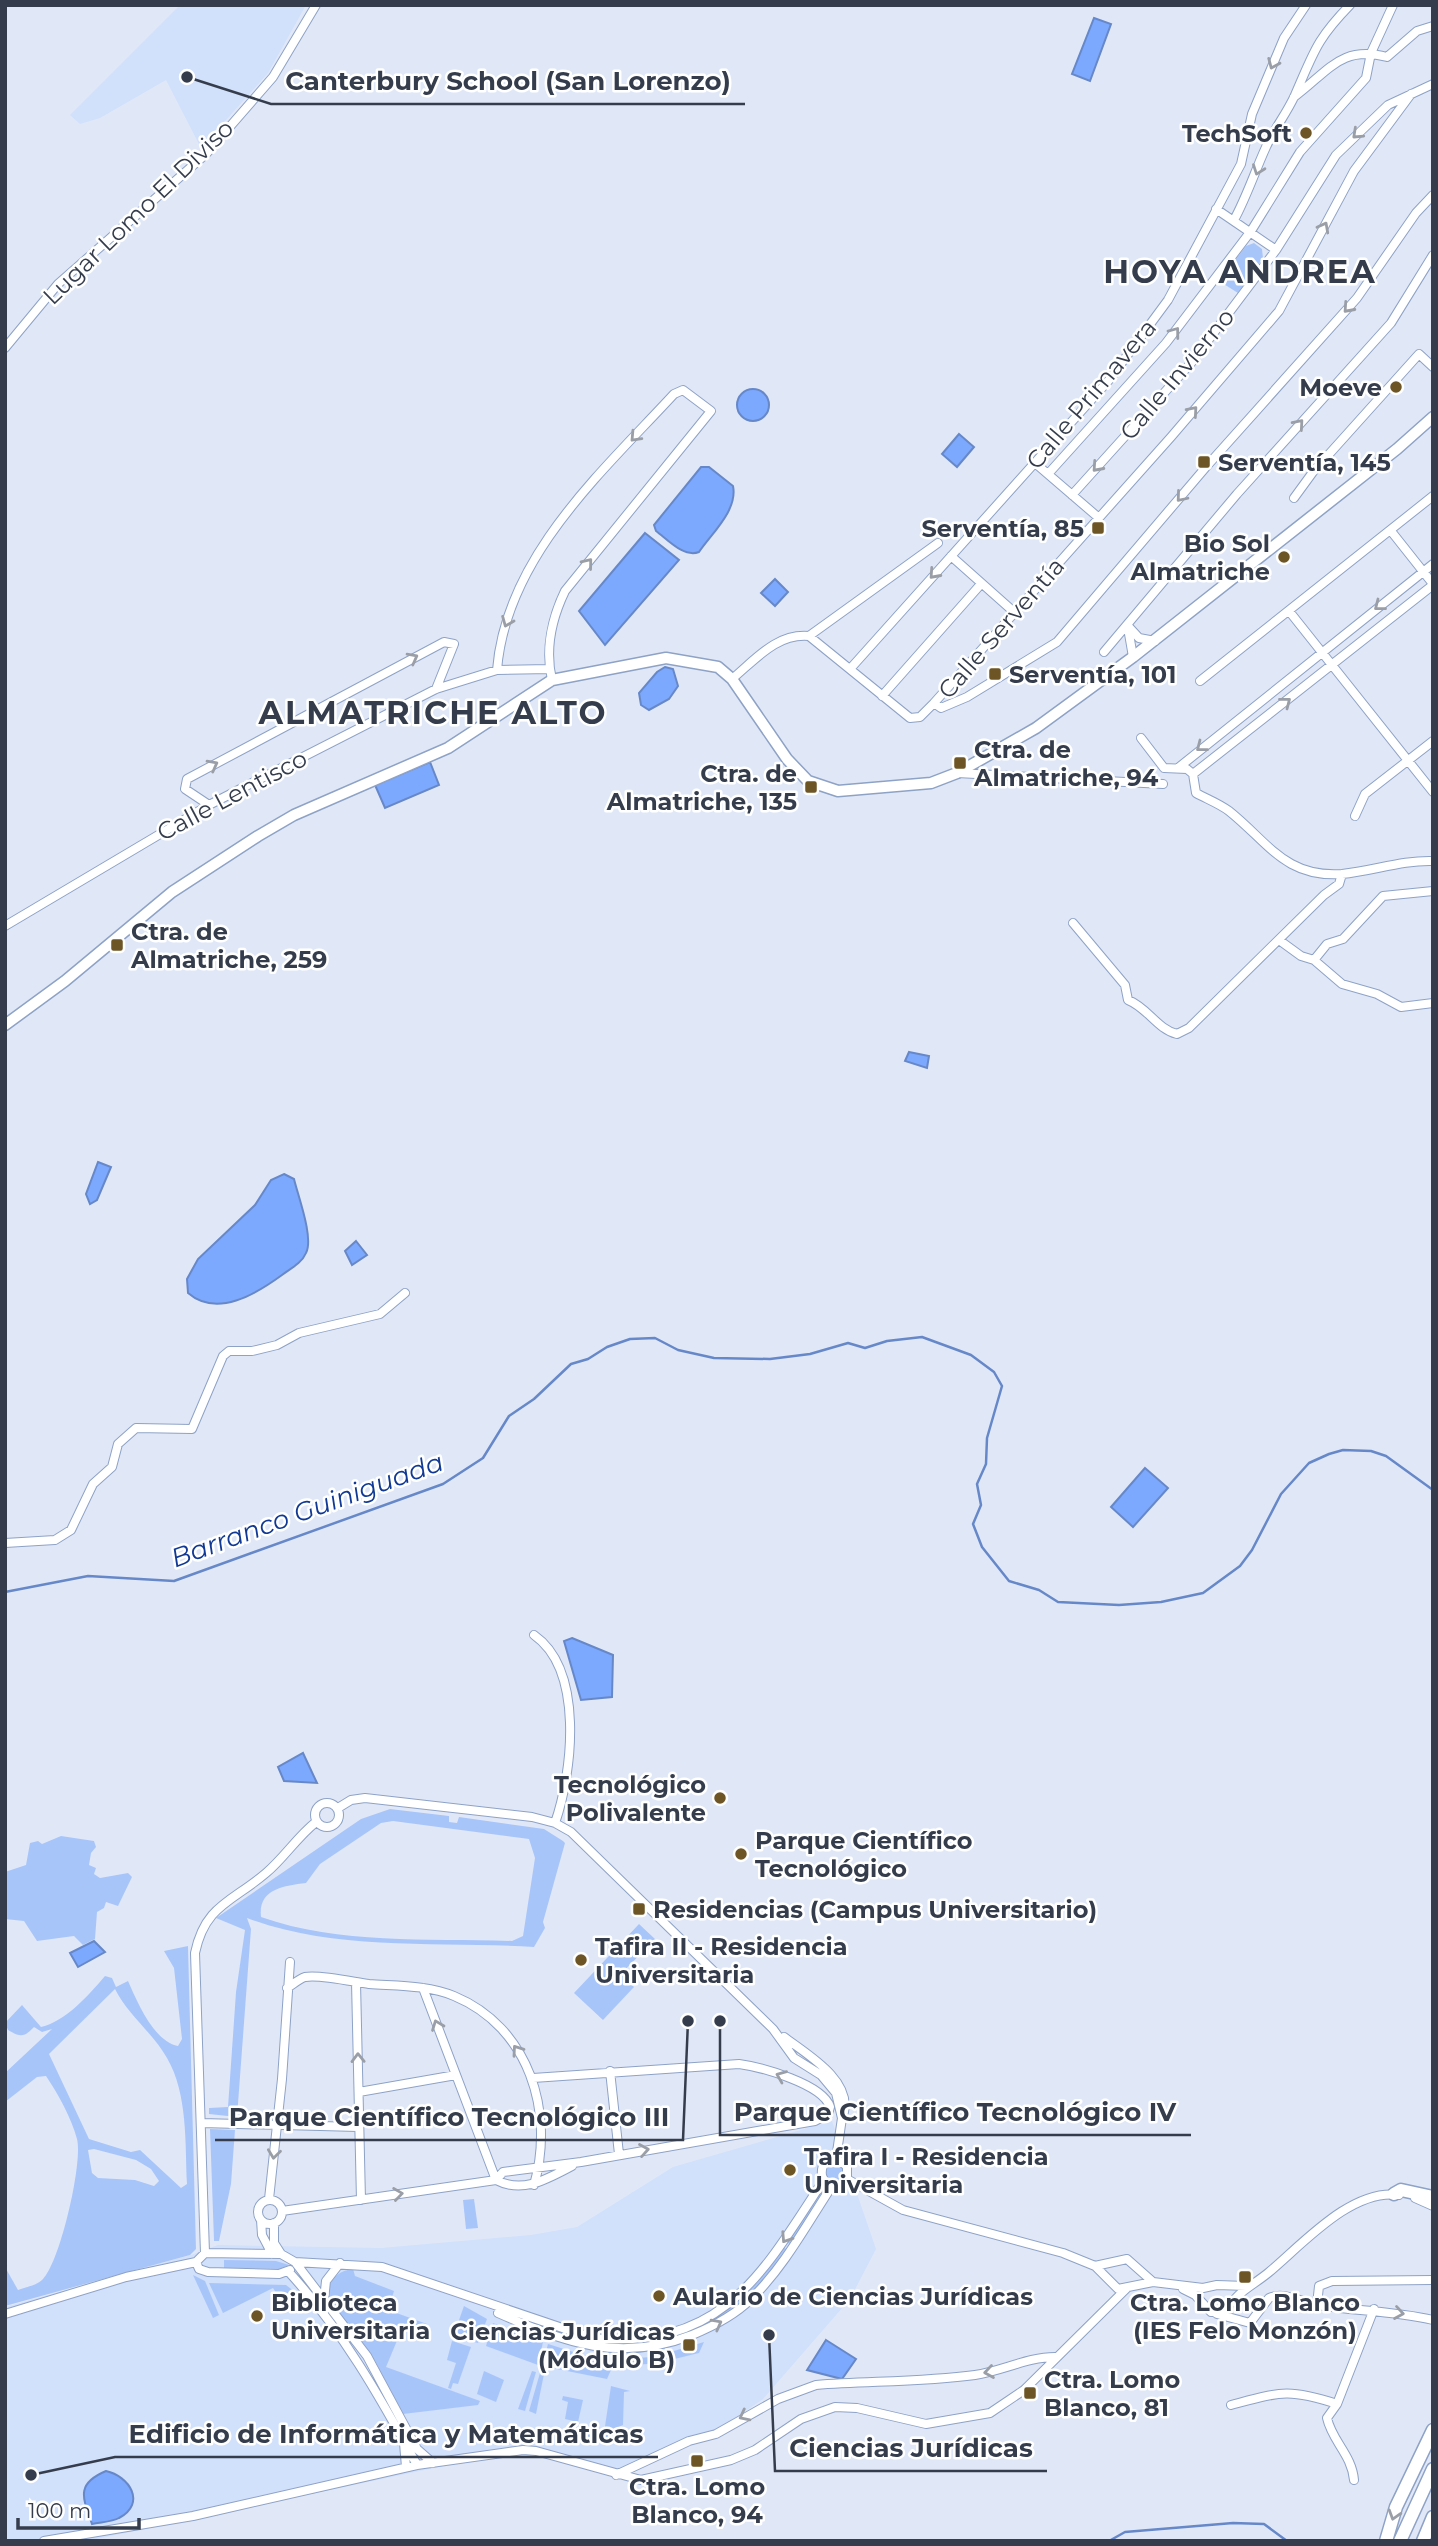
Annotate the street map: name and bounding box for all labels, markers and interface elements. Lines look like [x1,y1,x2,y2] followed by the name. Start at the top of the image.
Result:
[271,57,745,104] callout: Canterbury School (San Lorenzo)
[1267,57,1281,70] one-way arrow
[285,65,731,97] text: Canterbury School (San Lorenzo)
[37,113,239,311] street label: Lugar Lomo El Diviso
[1182,119,1293,148] place label: TechSoft
[1298,125,1314,141] marker: TechSoft
[1352,126,1365,139] one-way arrow
[1252,163,1266,175] one-way arrow
[1316,222,1330,234] one-way arrow
[1103,252,1377,291] district label: HOYA ANDREA
[1344,300,1356,313] one-way arrow
[1114,302,1240,446] street label: Calle Invierno
[1020,313,1162,475] street label: Calle Primavera
[1167,327,1179,339] one-way arrow
[1299,373,1382,402] place label: Moeve
[1388,379,1404,395] marker: Moeve
[1185,407,1197,420] one-way arrow
[1291,419,1303,432] one-way arrow
[630,429,643,442] one-way arrow
[1218,448,1391,477] place label: Serventía, 145
[1196,454,1212,470] marker: Serventía, 145
[1093,459,1106,472] one-way arrow
[1177,488,1189,501] one-way arrow
[921,514,1084,543] place label: Serventía, 85
[1090,520,1106,536] marker: Serventía, 85
[1130,529,1270,586] place label: Bio Sol Almatriche
[1276,549,1292,565] marker: Bio Sol Almatriche
[932,551,1070,705] street label: Calle Serventía
[579,558,592,570] one-way arrow
[930,566,943,579] one-way arrow
[1375,598,1388,610] one-way arrow
[502,616,516,628] one-way arrow
[406,653,419,666] one-way arrow
[1009,660,1176,689] place label: Serventía, 101
[987,666,1003,682] marker: Serventía, 101
[257,693,608,732] district label: ALMATRICHE ALTO
[1277,698,1290,710] one-way arrow
[973,735,1159,792] place label: Ctra. de Almatriche, 94
[1196,739,1209,751] one-way arrow
[152,743,312,847] street label: Calle Lentisco
[952,755,968,771] marker: Ctra. de Almatriche, 94
[606,759,797,816] place label: Ctra. de Almatriche, 135
[206,760,218,773] one-way arrow
[803,779,819,795] marker: Ctra. de Almatriche, 135
[130,917,327,974] place label: Ctra. de Almatriche, 259
[109,937,125,953] marker: Ctra. de Almatriche, 259
[166,1446,448,1574] water label: Barranco Guiniguada
[554,1770,706,1827] place label: Tecnológico Polivalente
[712,1790,728,1806] marker: Tecnológico Polivalente
[755,1826,972,1883] place label: Parque Científico Tecnológico
[733,1846,749,1862] marker: Parque Científico Tecnológico
[653,1895,1097,1924] place label: Residencias (Campus Universitario)
[631,1901,647,1917] marker: Residencias (Campus Universitario)
[595,1932,848,1989] place label: Tafira II - Residencia Universitaria
[573,1952,589,1968] marker: Tafira II - Residencia Universitaria
[431,2019,445,2031] one-way arrow
[513,2045,525,2058] one-way arrow
[350,2052,365,2063] one-way arrow
[775,2070,787,2084] one-way arrow
[720,2088,1191,2135] callout: Parque Científico Tecnológico IV
[215,2093,683,2140] callout: Parque Científico Tecnológico III
[734,2096,1177,2128] text: Parque Científico Tecnológico IV
[229,2101,669,2133] text: Parque Científico Tecnológico III
[804,2142,1049,2199] place label: Tafira I - Residencia Universitaria
[638,2143,650,2158] one-way arrow
[267,2148,282,2160] one-way arrow
[782,2162,798,2178] marker: Tafira I - Residencia Universitaria
[393,2187,404,2202] one-way arrow
[782,2230,794,2243] one-way arrow
[1237,2269,1253,2285] marker: Ctra. Lomo Blanco (IES Felo Monzón)
[672,2282,1033,2311] place label: Aulario de Ciencias Jurídicas
[271,2288,430,2345] place label: Biblioteca Universitaria
[651,2288,667,2304] marker: Aulario de Ciencias Jurídicas
[1130,2288,1360,2345] place label: Ctra. Lomo Blanco (IES Felo Monzón)
[1393,2305,1405,2320] one-way arrow
[249,2308,265,2324] marker: Biblioteca Universitaria
[450,2317,675,2374] place label: Ciencias Jurídicas (Módulo B)
[710,2318,722,2332] one-way arrow
[681,2337,697,2353] marker: Ciencias Jurídicas (Módulo B)
[983,2364,995,2379] one-way arrow
[1044,2365,1180,2422] place label: Ctra. Lomo Blanco, 81
[1022,2385,1038,2401] marker: Ctra. Lomo Blanco, 81
[739,2408,752,2421] one-way arrow
[115,2410,658,2457] callout: Edificio de Informática y Matemáticas
[129,2418,644,2450] text: Edificio de Informática y Matemáticas
[775,2424,1047,2471] callout: Ciencias Jurídicas
[789,2432,1033,2464] text: Ciencias Jurídicas
[689,2453,705,2469] marker: Ctra. Lomo Blanco, 94
[629,2472,765,2529] place label: Ctra. Lomo Blanco, 94
[18,2486,138,2530] scale bar
[28,2498,91,2523] text: 100 m
[1387,2508,1402,2520] one-way arrow

